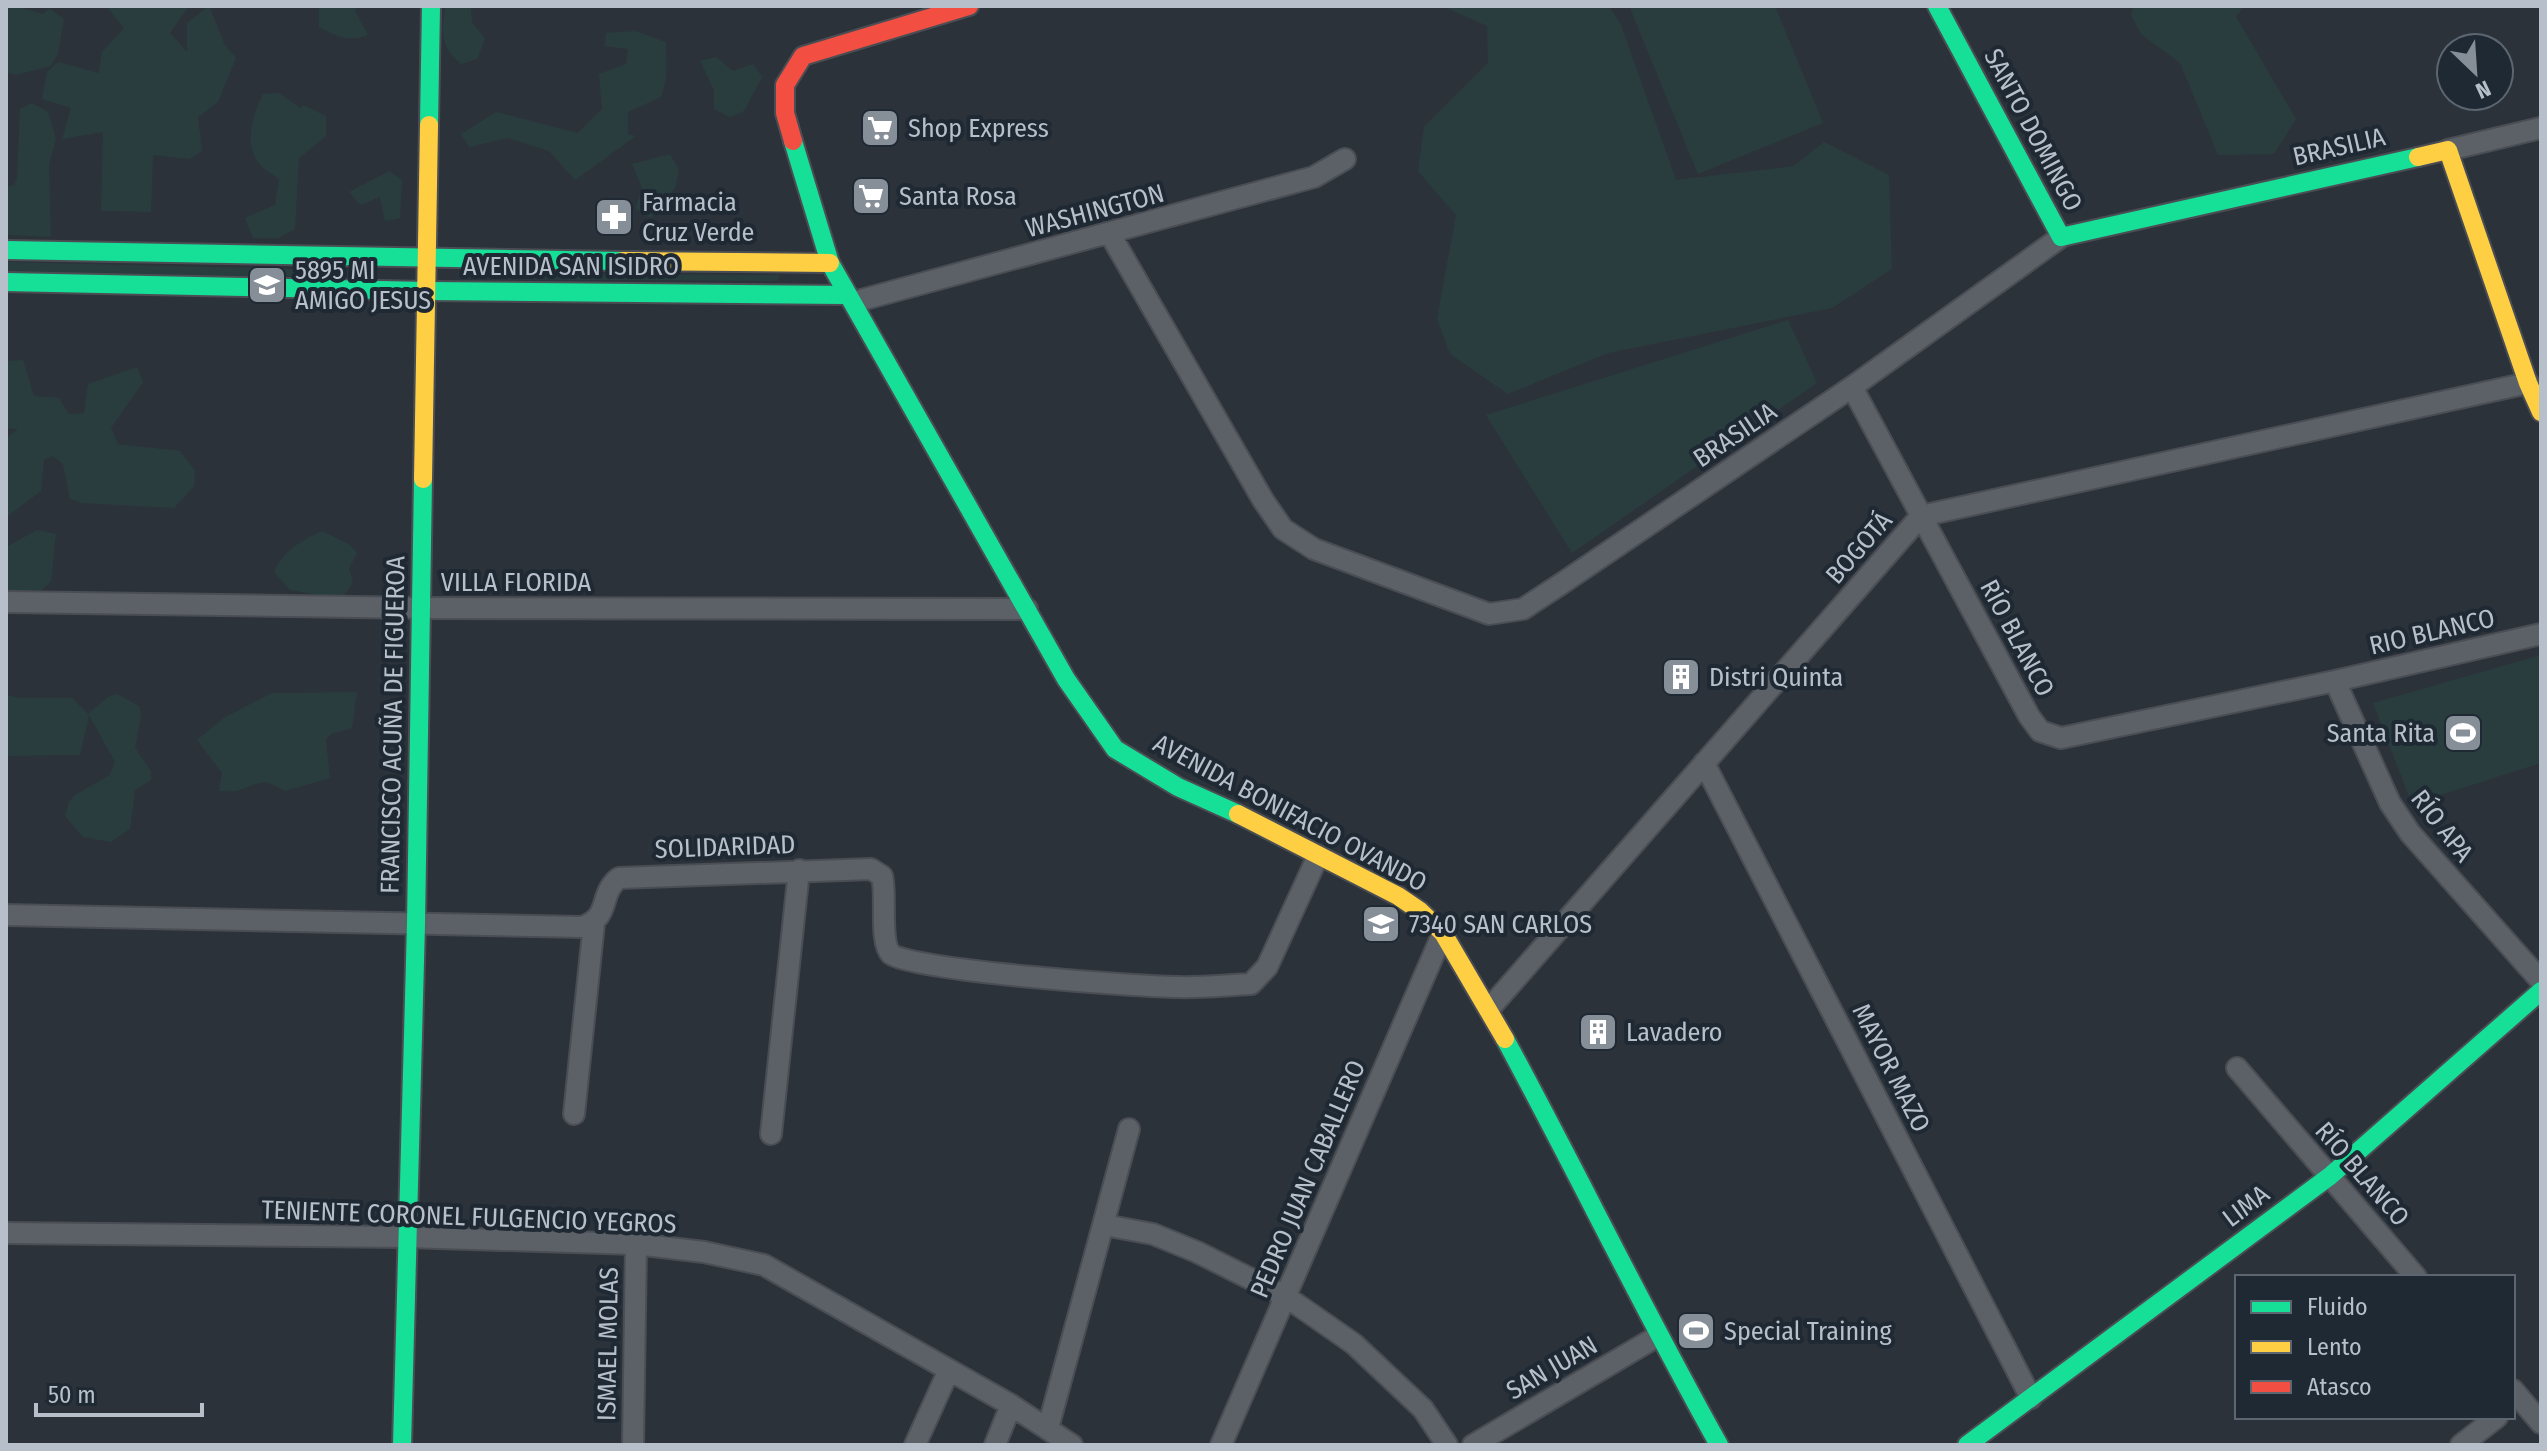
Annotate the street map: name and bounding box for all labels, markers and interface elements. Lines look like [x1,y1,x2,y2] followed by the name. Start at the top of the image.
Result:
[2435,32,2515,112] north arrow
[1977,44,2089,216] street label: SANTO DOMINGO
[2472,75,2495,105] text: N
[859,107,901,149] supermarket icon: Shop Express
[908,113,1049,144] place label: Shop Express
[2290,121,2388,173] street label: BRASILIA
[850,175,892,217] supermarket icon: Santa Rosa
[1022,178,1168,244] street label: WASHINGTON
[899,181,1017,212] place label: Santa Rosa
[642,187,754,248] place label: Farmacia Cruz Verde
[593,196,635,238] pharmacy icon: Farmacia Cruz Verde
[463,251,679,282] street label: AVENIDA SAN ISIDRO
[295,255,431,316] place label: 5895 MI AMIGO JESUS
[246,264,288,306] school or university icon: 5895 MI AMIGO JESUS
[1687,396,1783,474] street label: BRASILIA
[1819,505,1899,590] street label: BOGOTÁ
[375,555,411,894] street label: FRANCISCO ACUÑA DE FIGUEROA
[441,567,592,598] street label: VILLA FLORIDA
[1973,574,2061,702] street label: RÍO BLANCO
[2366,603,2498,661] street label: RIO BLANCO
[1660,656,1702,698] building icon: Distri Quinta
[1709,662,1843,693] place label: Distri Quinta
[2442,712,2484,754] sports icon: Santa Rita
[2327,718,2435,749] place label: Santa Rita
[1148,728,1432,898] street label: AVENIDA BONIFACIO OVANDO
[2404,784,2480,868] street label: RÍO APA
[654,829,796,865] street label: SOLIDARIDAD
[1360,903,1402,945] school or university icon: 7340 SAN CARLOS
[1409,909,1592,940] place label: 7340 SAN CARLOS
[1845,999,1937,1137] street label: MAYOR MAZO
[1577,1011,1619,1053] building icon: Lavadero
[1626,1017,1722,1048] place label: Lavadero
[1244,1056,1372,1302] street label: PEDRO JUAN CABALLERO
[2308,1116,2416,1232] street label: RÍO BLANCO
[2217,1178,2276,1234] street label: LIMA
[261,1194,677,1240] street label: TENIENTE CORONEL FULGENCIO YEGROS
[591,1267,625,1421] street label: ISMAEL MOLAS
[2235,1275,2515,1419] legend
[2307,1293,2368,1321] text: Fluido
[1675,1310,1717,1352] sports icon: Special Training
[1724,1316,1892,1347] place label: Special Training
[1501,1330,1603,1406] street label: SAN JUAN
[2307,1333,2362,1361] text: Lento
[36,1367,202,1417] scale bar
[2307,1373,2372,1401] text: Atasco
[48,1381,96,1409] text: 50 m

